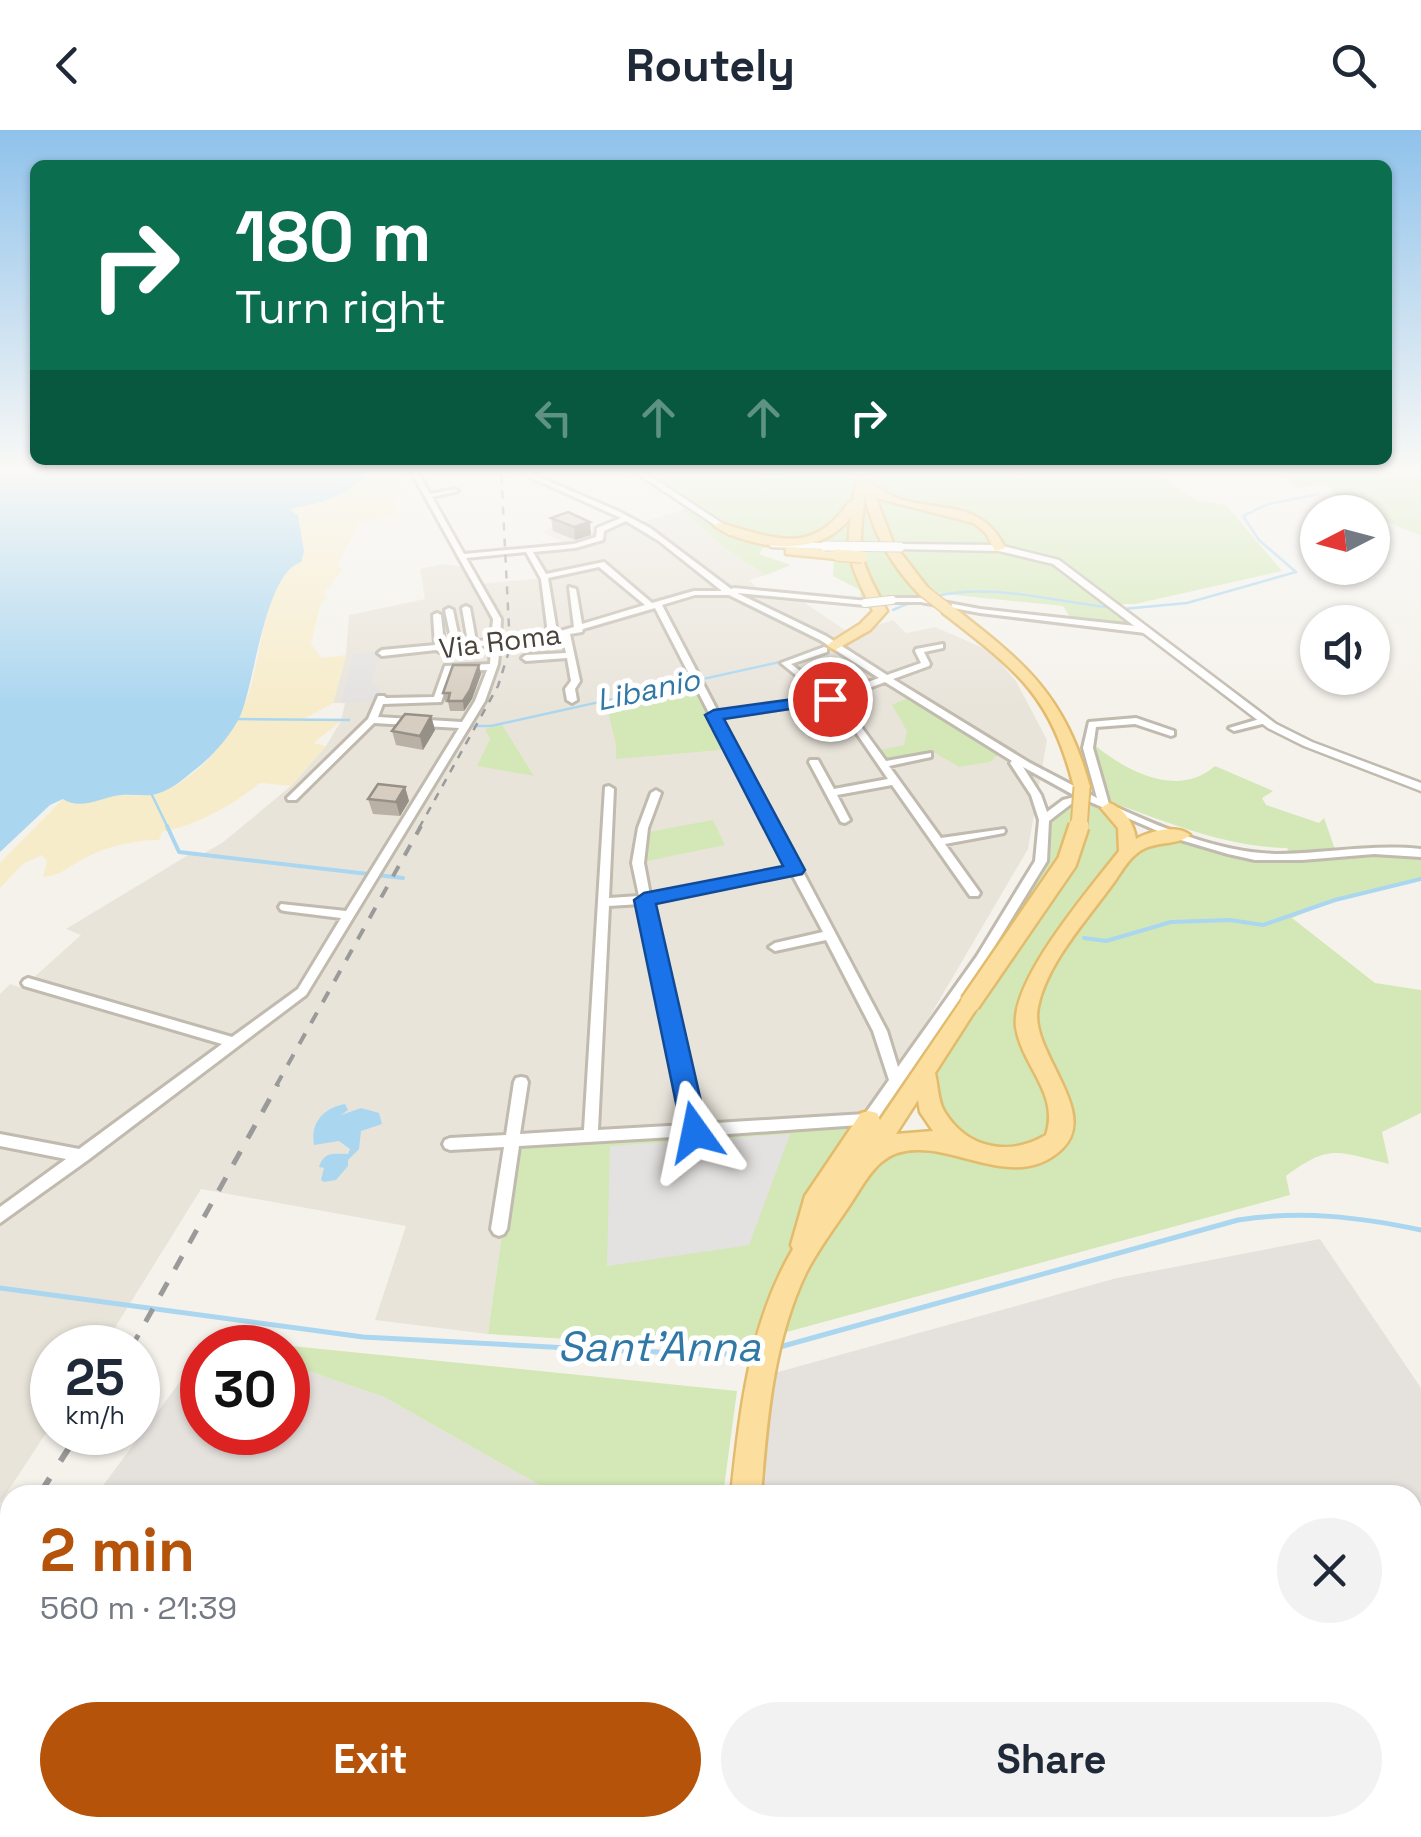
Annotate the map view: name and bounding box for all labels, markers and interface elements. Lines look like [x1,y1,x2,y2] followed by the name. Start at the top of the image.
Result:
[626,37,795,94] text: Routely
[40,38,95,93] icon: back
[1326,38,1381,93] icon: search
[235,192,432,281] text: 180 m
[70,200,200,330] icon: right
[235,279,446,336] text: Turn right
[526,390,581,445] icon: left
[631,390,686,445] icon: ahead
[736,390,791,445] icon: ahead
[841,390,896,445] icon: right
[1300,495,1390,585] north arrow
[1300,495,1390,695] map controls
[1300,605,1390,695] button: sound
[437,616,563,666] street label: Via Roma
[788,657,873,742] pin
[593,659,705,719] water label: Libanio
[803,672,858,727] icon: arrive
[643,1080,747,1184] position arrow
[557,1320,762,1373] water label: Sant'Anna
[180,1325,310,1455] speed limit sign: 30
[65,1346,125,1410] text: 25
[65,1399,125,1431] text: km/h
[40,1512,195,1589] text: 2 min
[1277,1518,1382,1623] button: close
[40,1588,237,1628] text: 560 m · 21:39
[40,1702,701,1817] button: Exit
[721,1702,1382,1817] button: Share

